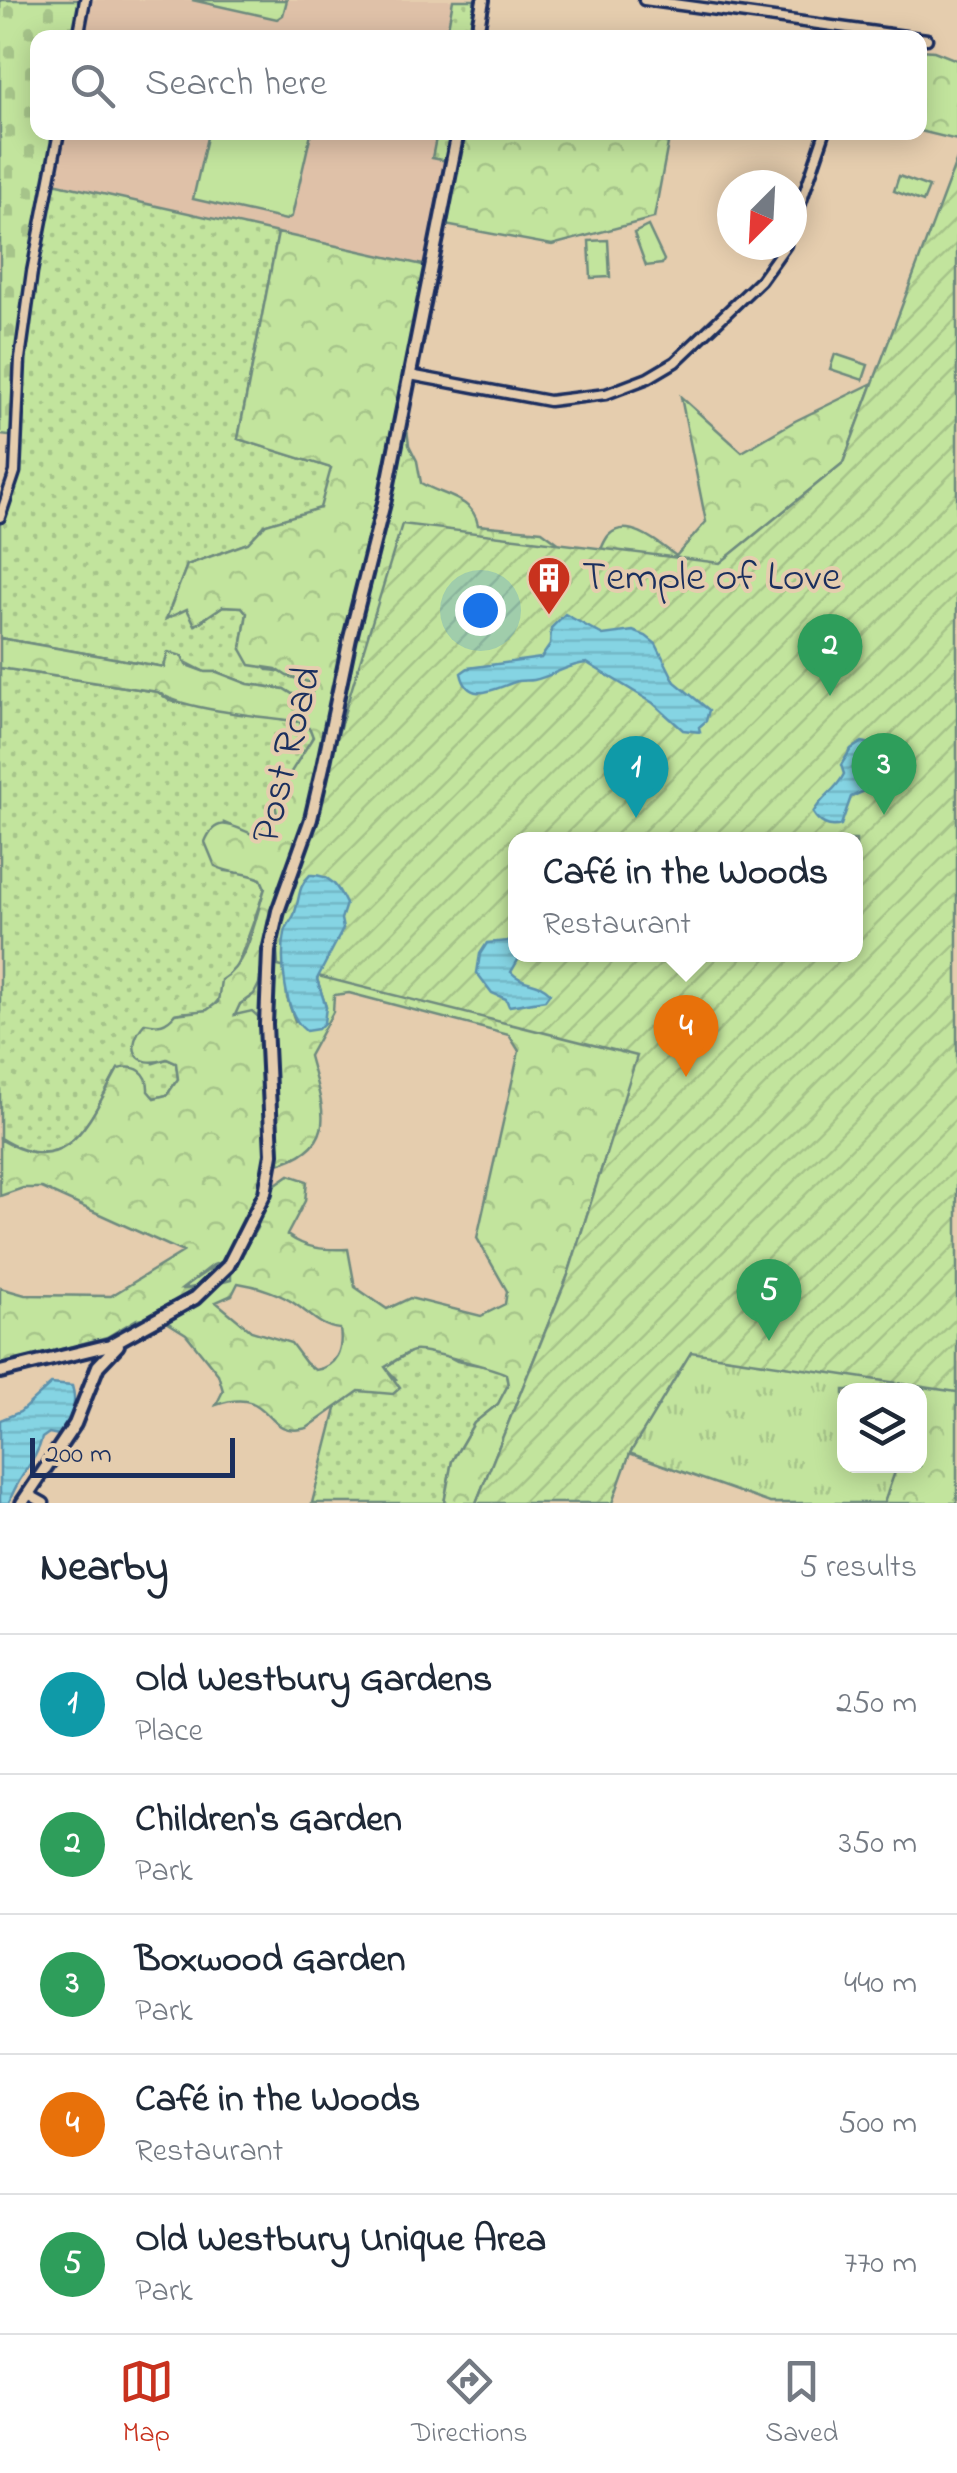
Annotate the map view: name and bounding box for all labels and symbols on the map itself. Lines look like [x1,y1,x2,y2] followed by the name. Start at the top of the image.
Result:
[717,170,807,260] north arrow
[582,548,841,609] place label: Temple of Love
[526,555,572,616] building icon: Temple of Love
[455,585,506,636] your location
[798,614,862,696] pin: 2
[237,660,339,850] street label: Post Road
[852,732,916,815] pin: 3
[604,736,668,818] pin: 1
[654,994,718,1077] pin: 4
[736,1258,802,1341] pin: 5
[30,1433,235,1478] scale bar

